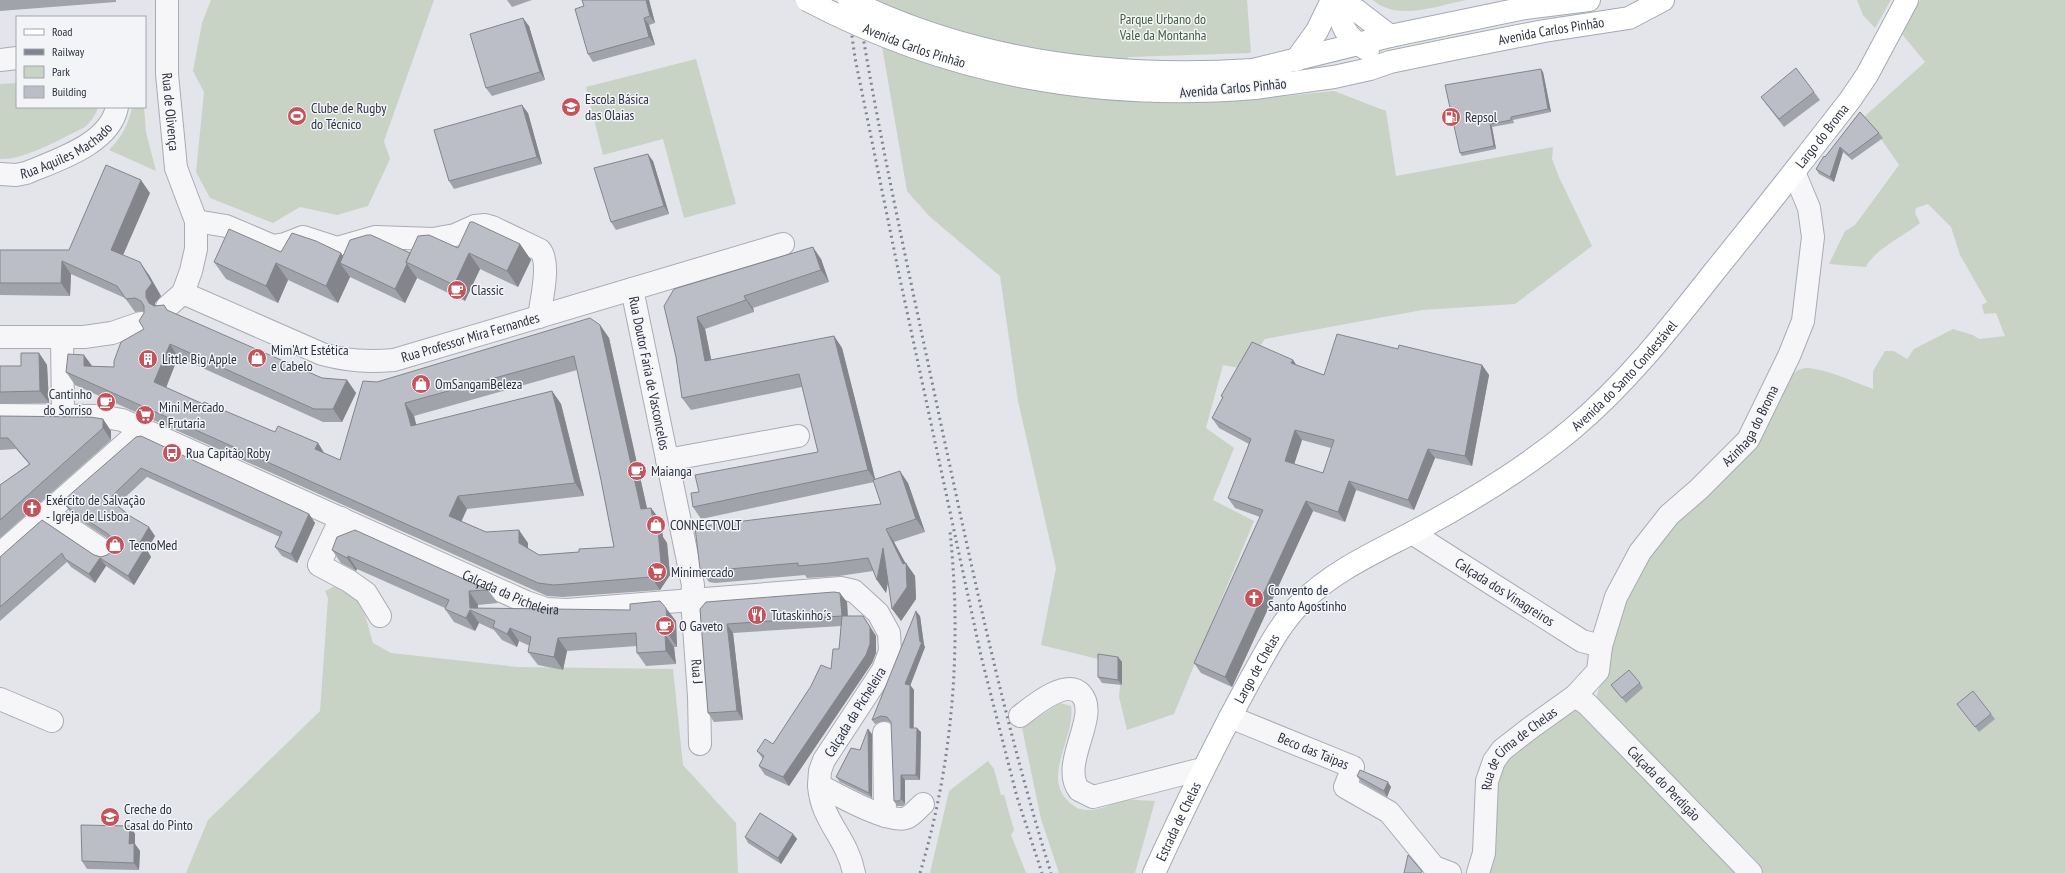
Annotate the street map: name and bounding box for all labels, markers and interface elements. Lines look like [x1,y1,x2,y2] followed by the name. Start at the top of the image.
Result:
[1119,10,1206,44] park label: Parque Urbano do Vale da Montanha
[1497,13,1605,49] street label: Avenida Carlos Pinhão
[16,16,146,108] legend
[861,19,968,72] street label: Avenida Carlos Pinhão
[52,24,72,39] text: Road
[52,44,85,59] text: Railway
[52,64,70,79] text: Park
[158,72,183,152] street label: Rua de Olivença
[1179,74,1287,102] street label: Avenida Carlos Pinhão
[52,84,87,99] text: Building
[585,90,649,124] place label: Escola Básica das Olaias
[560,96,582,118] school or university icon: Escola Básica das Olaias
[311,99,387,133] place label: Clube de Rugby do Técnico
[1791,100,1853,172] street label: Largo do Broma
[286,105,308,127] sports icon: Clube de Rugby do Técnico
[1440,106,1462,128] fuel station icon: Repsol
[1465,108,1498,126] place label: Repsol
[19,119,116,183] street label: Rua Aquiles Machado
[446,279,468,301] cafe icon: Classic
[471,281,504,299] place label: Classic
[625,295,674,452] street label: Rua Doutor Faria de Vasconcelos
[399,308,542,366] street label: Rua Professor Mira Fernandes
[1568,316,1681,435] street label: Avenida do Santo Condestável
[271,341,349,375] place label: Mim'Art Estética e Cabelo
[246,347,268,369] shop icon: Mim'Art Estética e Cabelo
[137,348,159,370] building icon: Little Big Apple
[162,350,237,368] place label: Little Big Apple
[410,373,432,395] shop icon: OmSangamBeleza
[435,375,522,393] place label: OmSangamBeleza
[1718,382,1782,470] street label: Azinhaga do Broma
[43,385,92,419] place label: Cantinho do Sorriso
[95,391,117,413] cafe icon: Cantinho do Sorriso
[159,398,224,432] place label: Mini Mercado e Frutaria
[134,404,156,426] supermarket icon: Mini Mercado e Frutaria
[161,442,183,464] bus stop icon: Rua Capitão Roby
[186,444,271,462] place label: Rua Capitão Roby
[626,460,648,482] cafe icon: Maianga
[651,462,692,480] place label: Maianga
[46,491,145,525] place label: Exército de Salvação - Igreja de Lisboa
[21,497,43,519] church icon: Exército de Salvação - Igreja de Lisboa
[645,514,667,536] shop icon: CONNECTVOLT
[670,516,742,534] place label: CONNECTVOLT
[104,534,126,556] shop icon: TecnoMed
[129,536,177,554] place label: TecnoMed
[1452,554,1558,630] street label: Calçada dos Vinagreiros
[646,561,668,583] supermarket icon: Minimercado
[671,563,734,581] place label: Minimercado
[459,565,559,619] street label: Calçada da Picheleira
[1268,581,1347,615] place label: Convento de Santo Agostinho
[1243,587,1265,609] church icon: Convento de Santo Agostinho
[746,604,768,626] restaurant icon: Tutaskinho´s
[771,606,832,624] place label: Tutaskinho´s
[654,615,676,637] cafe icon: O Gaveto
[679,617,723,635] place label: O Gaveto
[1230,630,1284,706] street label: Largo de Chelas
[687,659,707,685] street label: Rua J
[820,664,890,760] street label: Calçada da Picheleira
[1478,703,1561,790] street label: Rua de Cima de Chelas
[1275,728,1352,773] street label: Beco das Taipas
[1623,742,1705,825] street label: Calçada do Perdigão
[1152,779,1205,864] street label: Estrada de Chelas
[124,800,193,834] place label: Creche do Casal do Pinto
[99,806,121,828] school or university icon: Creche do Casal do Pinto

